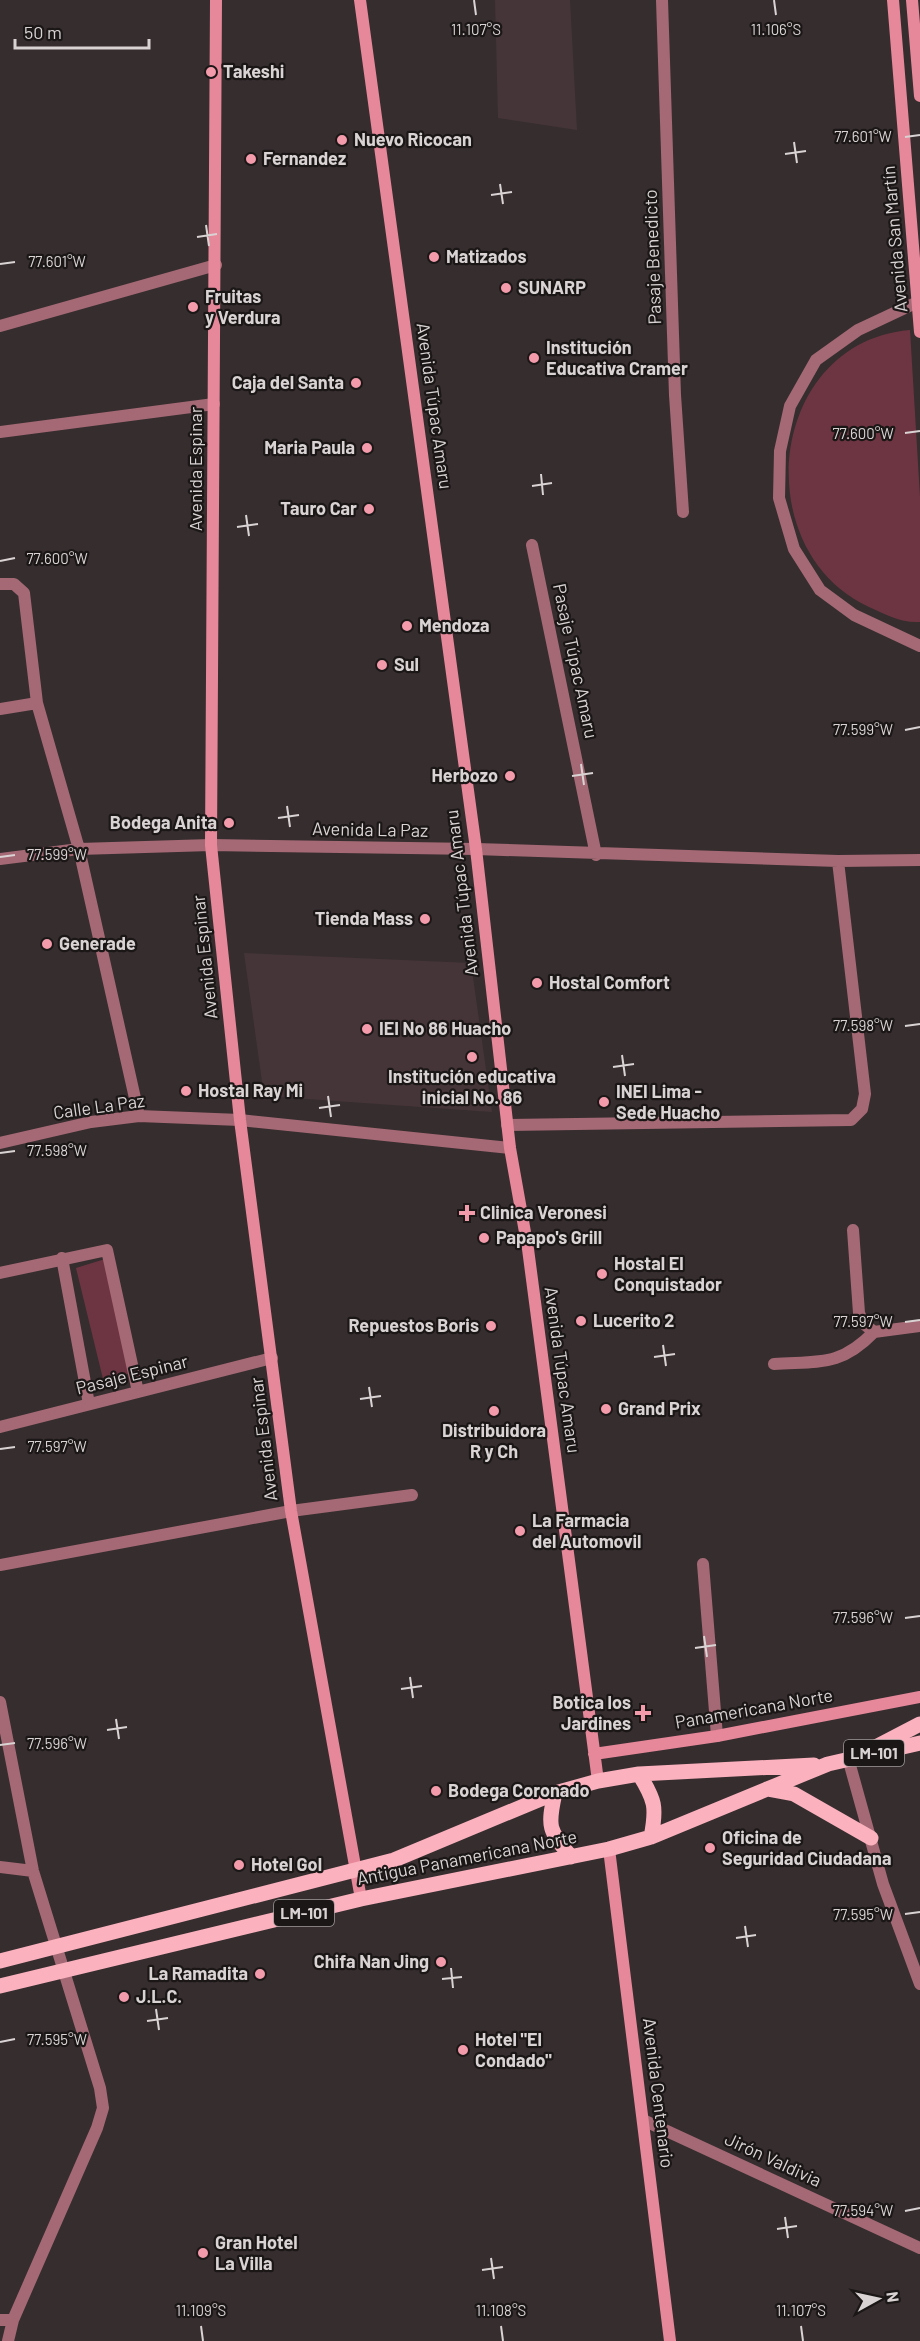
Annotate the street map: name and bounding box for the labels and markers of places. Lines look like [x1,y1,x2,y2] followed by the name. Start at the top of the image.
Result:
[223,60,284,82] place label: Takeshi
[204,65,218,79] marker: Takeshi
[354,128,472,150] place label: Nuevo Ricocan
[335,133,349,147] marker: Nuevo Ricocan
[263,147,346,169] place label: Fernandez
[244,152,258,166] marker: Fernandez
[446,245,527,267] place label: Matizados
[427,250,441,264] marker: Matizados
[518,276,586,298] place label: SUNARP
[499,281,513,295] marker: SUNARP
[205,285,281,328] place label: Fruitas y Verdura
[186,300,200,314] marker: Fruitas y Verdura
[546,336,688,379] place label: Institución Educativa Cramer
[527,351,541,365] marker: Institución Educativa Cramer
[232,371,344,393] place label: Caja del Santa
[349,376,363,390] marker: Caja del Santa
[264,436,355,458] place label: Maria Paula
[360,441,374,455] marker: Maria Paula
[280,497,357,519] place label: Tauro Car
[362,502,376,516] marker: Tauro Car
[419,614,490,636] place label: Mendoza
[400,619,414,633] marker: Mendoza
[394,653,419,675] place label: Sul
[375,658,389,672] marker: Sul
[432,764,498,786] place label: Herbozo
[503,769,517,783] marker: Herbozo
[110,811,217,833] place label: Bodega Anita
[222,816,236,830] marker: Bodega Anita
[315,907,413,929] place label: Tienda Mass
[418,912,432,926] marker: Tienda Mass
[59,932,136,954] place label: Generade
[40,937,54,951] marker: Generade
[549,971,670,993] place label: Hostal Comfort
[530,976,544,990] marker: Hostal Comfort
[379,1017,511,1039] place label: IEI No 86 Huacho
[360,1022,374,1036] marker: IEI No 86 Huacho
[465,1050,479,1064] marker: Institución educativa inicial No. 86
[388,1065,556,1108] place label: Institución educativa inicial No. 86
[198,1079,303,1101] place label: Hostal Ray Mi
[616,1080,720,1123] place label: INEI Lima - Sede Huacho
[179,1084,193,1098] marker: Hostal Ray Mi
[597,1095,611,1109] marker: INEI Lima - Sede Huacho
[480,1201,607,1223] place label: Clinica Veronesi
[458,1204,476,1222] marker: Clinica Veronesi
[496,1226,602,1248] place label: Papapo's Grill
[477,1231,491,1245] marker: Papapo's Grill
[614,1252,722,1295] place label: Hostal El Conquistador
[595,1267,609,1281] marker: Hostal El Conquistador
[593,1309,674,1331] place label: Lucerito 2
[348,1314,479,1336] place label: Repuestos Boris
[574,1314,588,1328] marker: Lucerito 2
[484,1319,498,1333] marker: Repuestos Boris
[618,1397,701,1419] place label: Grand Prix
[599,1402,613,1416] marker: Grand Prix
[487,1404,501,1418] marker: Distribuidora R y Ch
[442,1419,546,1462] place label: Distribuidora R y Ch
[532,1509,641,1552] place label: La Farmacia del Automovil
[513,1524,527,1538] marker: La Farmacia del Automovil
[552,1691,631,1734] place label: Botica los Jardines
[636,1706,650,1720] marker: Botica los Jardines
[448,1779,590,1801] place label: Bodega Coronado
[429,1784,443,1798] marker: Bodega Coronado
[722,1826,891,1869] place label: Oficina de Seguridad Ciudadana
[703,1841,717,1855] marker: Oficina de Seguridad Ciudadana
[251,1853,322,1875] place label: Hotel Gol
[232,1858,246,1872] marker: Hotel Gol
[314,1950,429,1972] place label: Chifa Nan Jing
[434,1955,448,1969] marker: Chifa Nan Jing
[148,1962,248,1984] place label: La Ramadita
[253,1967,267,1981] marker: La Ramadita
[136,1985,182,2007] place label: J.L.C.
[117,1990,131,2004] marker: J.L.C.
[475,2028,552,2071] place label: Hotel "El Condado"
[456,2043,470,2057] marker: Hotel "El Condado"
[215,2231,298,2274] place label: Gran Hotel La Villa
[196,2246,210,2260] marker: Gran Hotel La Villa

